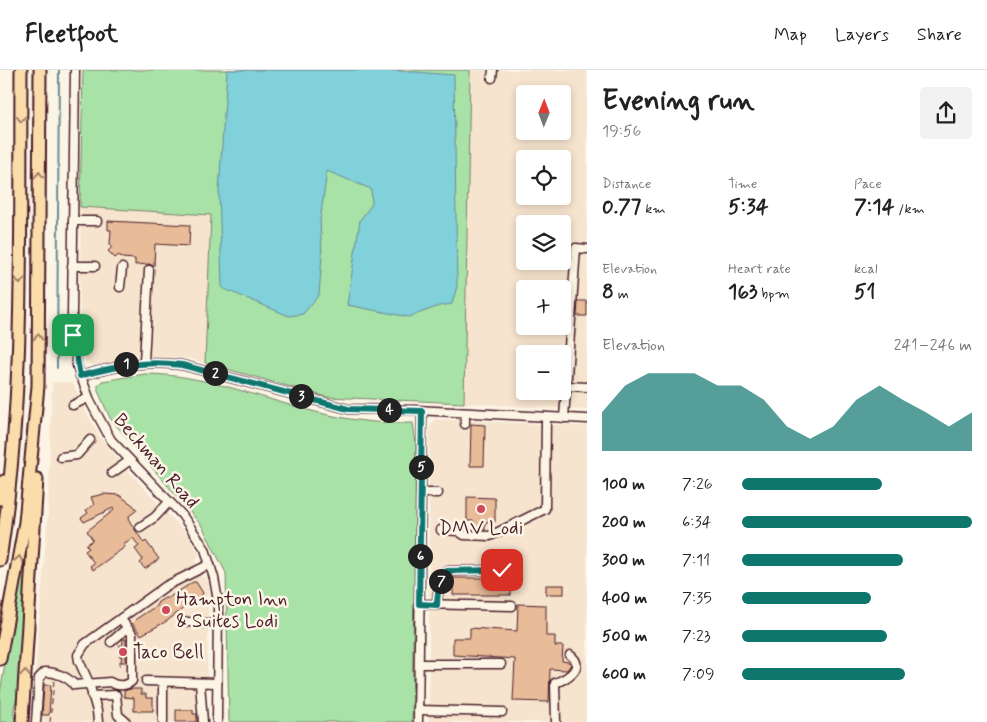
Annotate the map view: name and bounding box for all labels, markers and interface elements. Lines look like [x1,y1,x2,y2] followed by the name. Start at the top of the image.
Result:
[25,19,118,50] text: Fleetfoot
[774,23,807,47] text: Map
[835,23,889,47] text: Layers
[917,23,962,47] text: Share
[602,83,755,120] text: Evening run
[516,85,571,140] north arrow
[516,85,571,400] map controls
[920,87,972,139] button: share
[16,115,26,123] one-way arrow
[602,121,641,142] text: 19:56
[516,150,571,205] button: locate
[34,170,45,178] one-way arrow
[602,175,651,193] text: Distance
[728,175,757,193] text: Time
[854,175,882,193] text: Pace
[602,193,641,221] text: 0.77
[728,193,768,221] text: 5:34
[854,193,895,221] text: 7:14
[641,200,666,218] text: km
[895,200,925,218] text: /km
[516,215,571,270] button: layers
[602,260,657,278] text: Elevation
[728,260,791,278] text: Heart rate
[854,260,878,278] text: kcal
[15,278,25,285] one-way arrow
[602,278,614,306] text: 8
[728,278,758,306] text: 163
[854,278,876,306] text: 51
[516,280,571,335] button: +
[614,285,629,303] text: m
[758,285,790,303] text: bpm
[52,314,94,356] pin
[59,321,87,349] icon: arrive
[33,333,44,341] one-way arrow
[602,335,665,356] text: Elevation
[894,335,972,356] text: 241–246 m
[516,345,571,400] button: −
[114,352,138,376] pin: 1
[123,355,130,373] text: 1
[202,360,228,386] pin: 2
[212,364,219,382] text: 2
[288,384,314,408] pin: 3
[298,387,305,405] text: 3
[376,398,402,422] pin: 4
[385,401,394,419] text: 4
[108,408,204,514] street label: Beckman Road
[408,454,434,480] pin: 5
[417,458,426,476] text: 5
[602,474,645,495] text: 100 m
[682,474,713,495] text: 7:26
[475,503,487,515] marker: DMV Lodi
[602,512,646,533] text: 200 m
[682,512,711,533] text: 6:34
[439,516,523,541] place label: DMV Lodi
[408,544,432,568] pin: 6
[417,547,424,565] text: 6
[481,549,523,591] pin
[602,550,645,571] text: 300 m
[682,550,710,571] text: 7:11
[14,555,24,564] one-way arrow
[488,556,516,584] icon: check
[428,568,454,594] pin: 7
[437,572,446,590] text: 7
[176,587,287,634] place label: Hampton Inn & Suites Lodi
[602,588,647,609] text: 400 m
[682,588,712,609] text: 7:35
[160,604,172,616] marker: Hampton Inn & Suites Lodi
[602,626,647,647] text: 500 m
[682,626,711,647] text: 7:23
[133,640,204,665] place label: Taco Bell
[117,646,129,658] marker: Taco Bell
[602,664,646,685] text: 600 m
[682,664,714,685] text: 7:09
[19,669,30,677] one-way arrow

